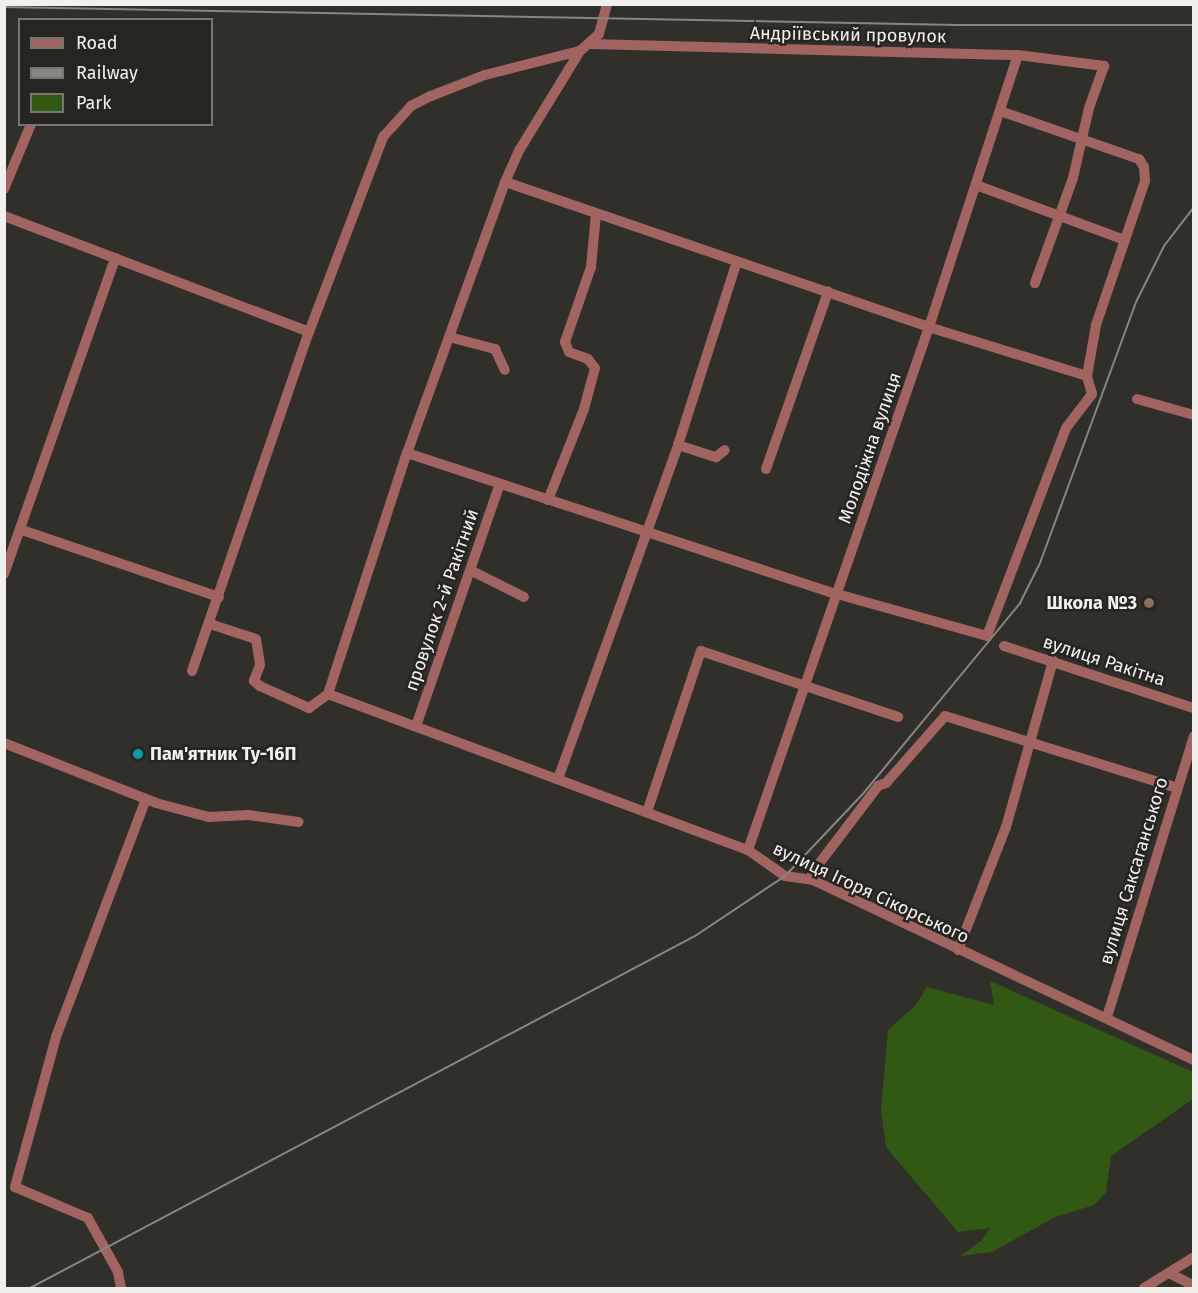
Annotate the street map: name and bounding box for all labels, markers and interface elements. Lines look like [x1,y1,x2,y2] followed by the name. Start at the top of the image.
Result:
[18,18,213,126] legend
[750,22,946,48] street label: Андріївський провулок
[76,32,118,54] text: Road
[76,62,138,84] text: Railway
[76,92,111,114] text: Park
[834,370,906,526] street label: Молодіжна вулиця
[401,506,483,694] street label: провулок 2-й Ракітний
[1047,592,1137,614] place label: Школа №3
[1142,596,1156,610] marker: Школа №3
[1040,631,1168,691] street label: вулиця Ракітна
[150,743,296,765] place label: Пам'ятник Ту-16П
[131,747,145,761] marker: Пам'ятник Ту-16П
[1095,775,1173,967] street label: вулиця Саксаганського
[769,838,973,948] street label: вулиця Ігоря Сікорського

